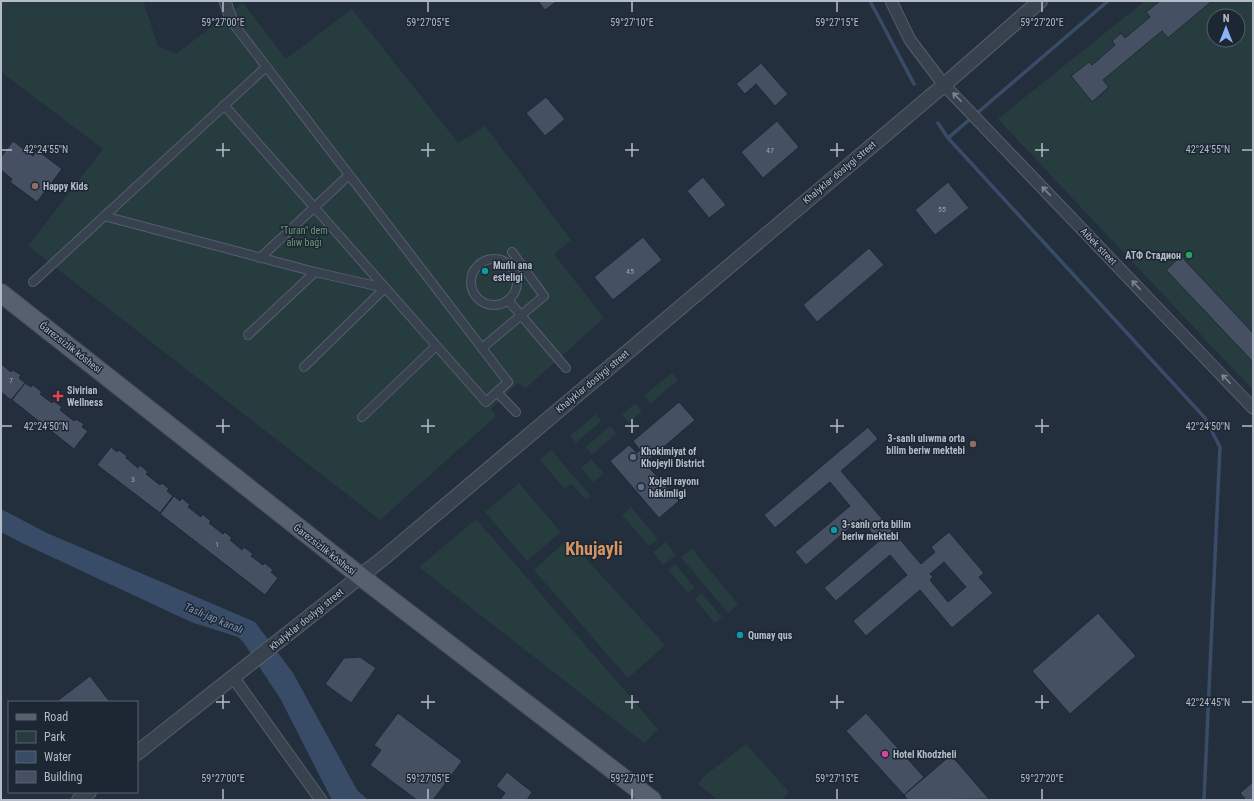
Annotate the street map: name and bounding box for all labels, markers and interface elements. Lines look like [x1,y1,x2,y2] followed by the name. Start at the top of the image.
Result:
[1206,8,1246,48] north arrow
[1223,12,1230,25] text: N
[201,17,245,28] text: 59°27'00"E
[406,17,450,28] text: 59°27'05"E
[610,17,654,28] text: 59°27'10"E
[815,17,859,28] text: 59°27'15"E
[1020,17,1064,28] text: 59°27'20"E
[952,92,961,103] one-way arrow
[801,139,878,206] street label: Khalyklar doslygi street
[24,144,68,155] text: 42°24'55"N
[1186,144,1230,155] text: 42°24'55"N
[766,146,774,155] house number: 47
[30,181,40,191] marker: Happy Kids
[43,181,88,192] place label: Happy Kids
[1042,186,1051,196] one-way arrow
[938,205,946,214] house number: 55
[280,225,328,248] park label: "Turan" dem alıw baǵı
[1078,226,1119,267] street label: Aibek street
[1125,250,1181,261] place label: АТФ Стадион
[1184,250,1194,260] marker: АТФ Стадион
[493,260,532,283] place label: Muńlı ana esteligi
[480,266,490,276] marker: Muńlı ana esteligi
[626,267,634,276] house number: 45
[1131,280,1141,290] one-way arrow
[37,318,105,375] street label: Ǵarezsizlik kóshesi
[554,348,631,415] street label: Khalyklar doslygi street
[1221,374,1231,384] one-way arrow
[9,376,13,385] house number: 7
[67,385,103,408] place label: Sivirian Wellness
[52,390,64,402] marker: Sivirian Wellness
[24,421,68,432] text: 42°24'50"N
[1186,421,1230,432] text: 42°24'50"N
[886,433,965,456] place label: 3-sanlı ulıwma orta bilim beriw mektebi
[968,439,978,449] marker: 3-sanlı ulıwma orta bilim beriw mektebi
[641,446,705,469] place label: Khokimiyat of Khojeyli District
[628,452,638,462] marker: Khokimiyat of Khojeyli District
[131,475,135,484] house number: 3
[649,476,699,499] place label: Xojeli rayonı hákimligi
[636,482,646,492] marker: Xojeli rayonı hákimligi
[842,519,911,542] place label: 3-sanlı orta bilim beriw mektebi
[291,520,359,577] street label: Ǵarezsizlik kóshesi
[829,525,839,535] marker: 3-sanlı orta bilim beriw mektebi
[565,538,623,559] district label: Khujayli
[215,540,219,549] house number: 1
[267,586,345,653] street label: Khalyklar doslygi street
[182,600,246,637] water label: Taslı-jap kanalı
[735,630,745,640] marker: Qumay qus
[748,630,793,641] place label: Qumay qus
[1186,697,1230,708] text: 42°24'45"N
[8,701,138,793] legend
[44,710,68,724] text: Road
[44,730,66,744] text: Park
[880,749,890,759] marker: Hotel Khodzheli
[893,749,956,760] place label: Hotel Khodzheli
[44,750,72,764] text: Water
[44,770,82,784] text: Building
[201,773,245,784] text: 59°27'00"E
[406,773,450,784] text: 59°27'05"E
[610,773,654,784] text: 59°27'10"E
[815,773,859,784] text: 59°27'15"E
[1020,773,1064,784] text: 59°27'20"E

